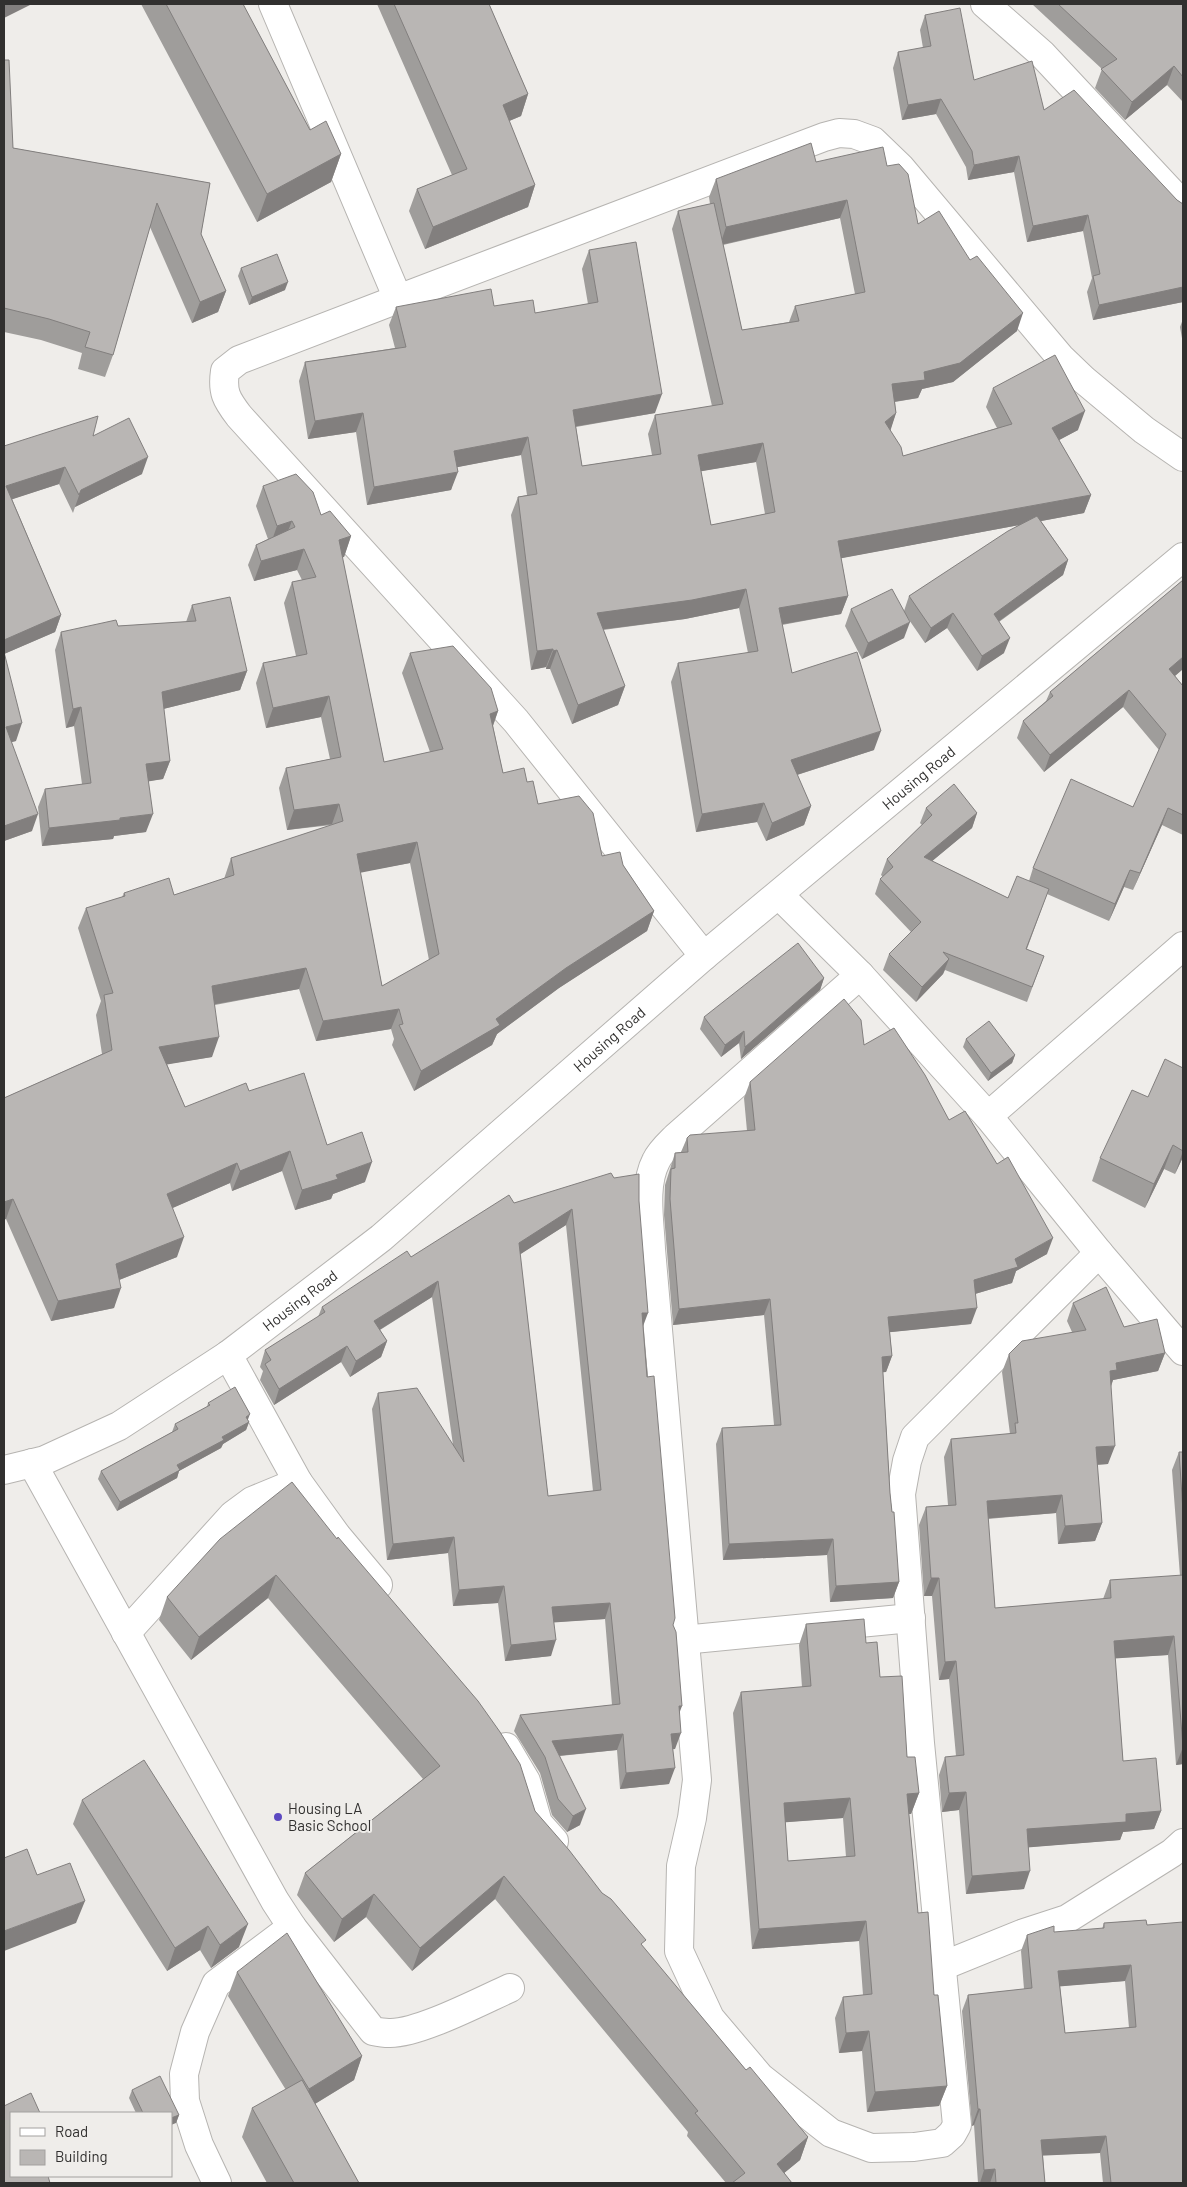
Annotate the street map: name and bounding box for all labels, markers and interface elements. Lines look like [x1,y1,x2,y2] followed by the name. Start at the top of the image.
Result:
[878,742,958,813] street label: Housing Road
[569,1003,649,1075] street label: Housing Road
[259,1266,341,1334] street label: Housing Road
[288,1799,371,1834] place label: Housing LA Basic School
[272,1811,284,1823] marker: Housing LA Basic School
[10,2112,172,2177] legend
[55,2122,88,2140] text: Road
[55,2147,108,2165] text: Building

